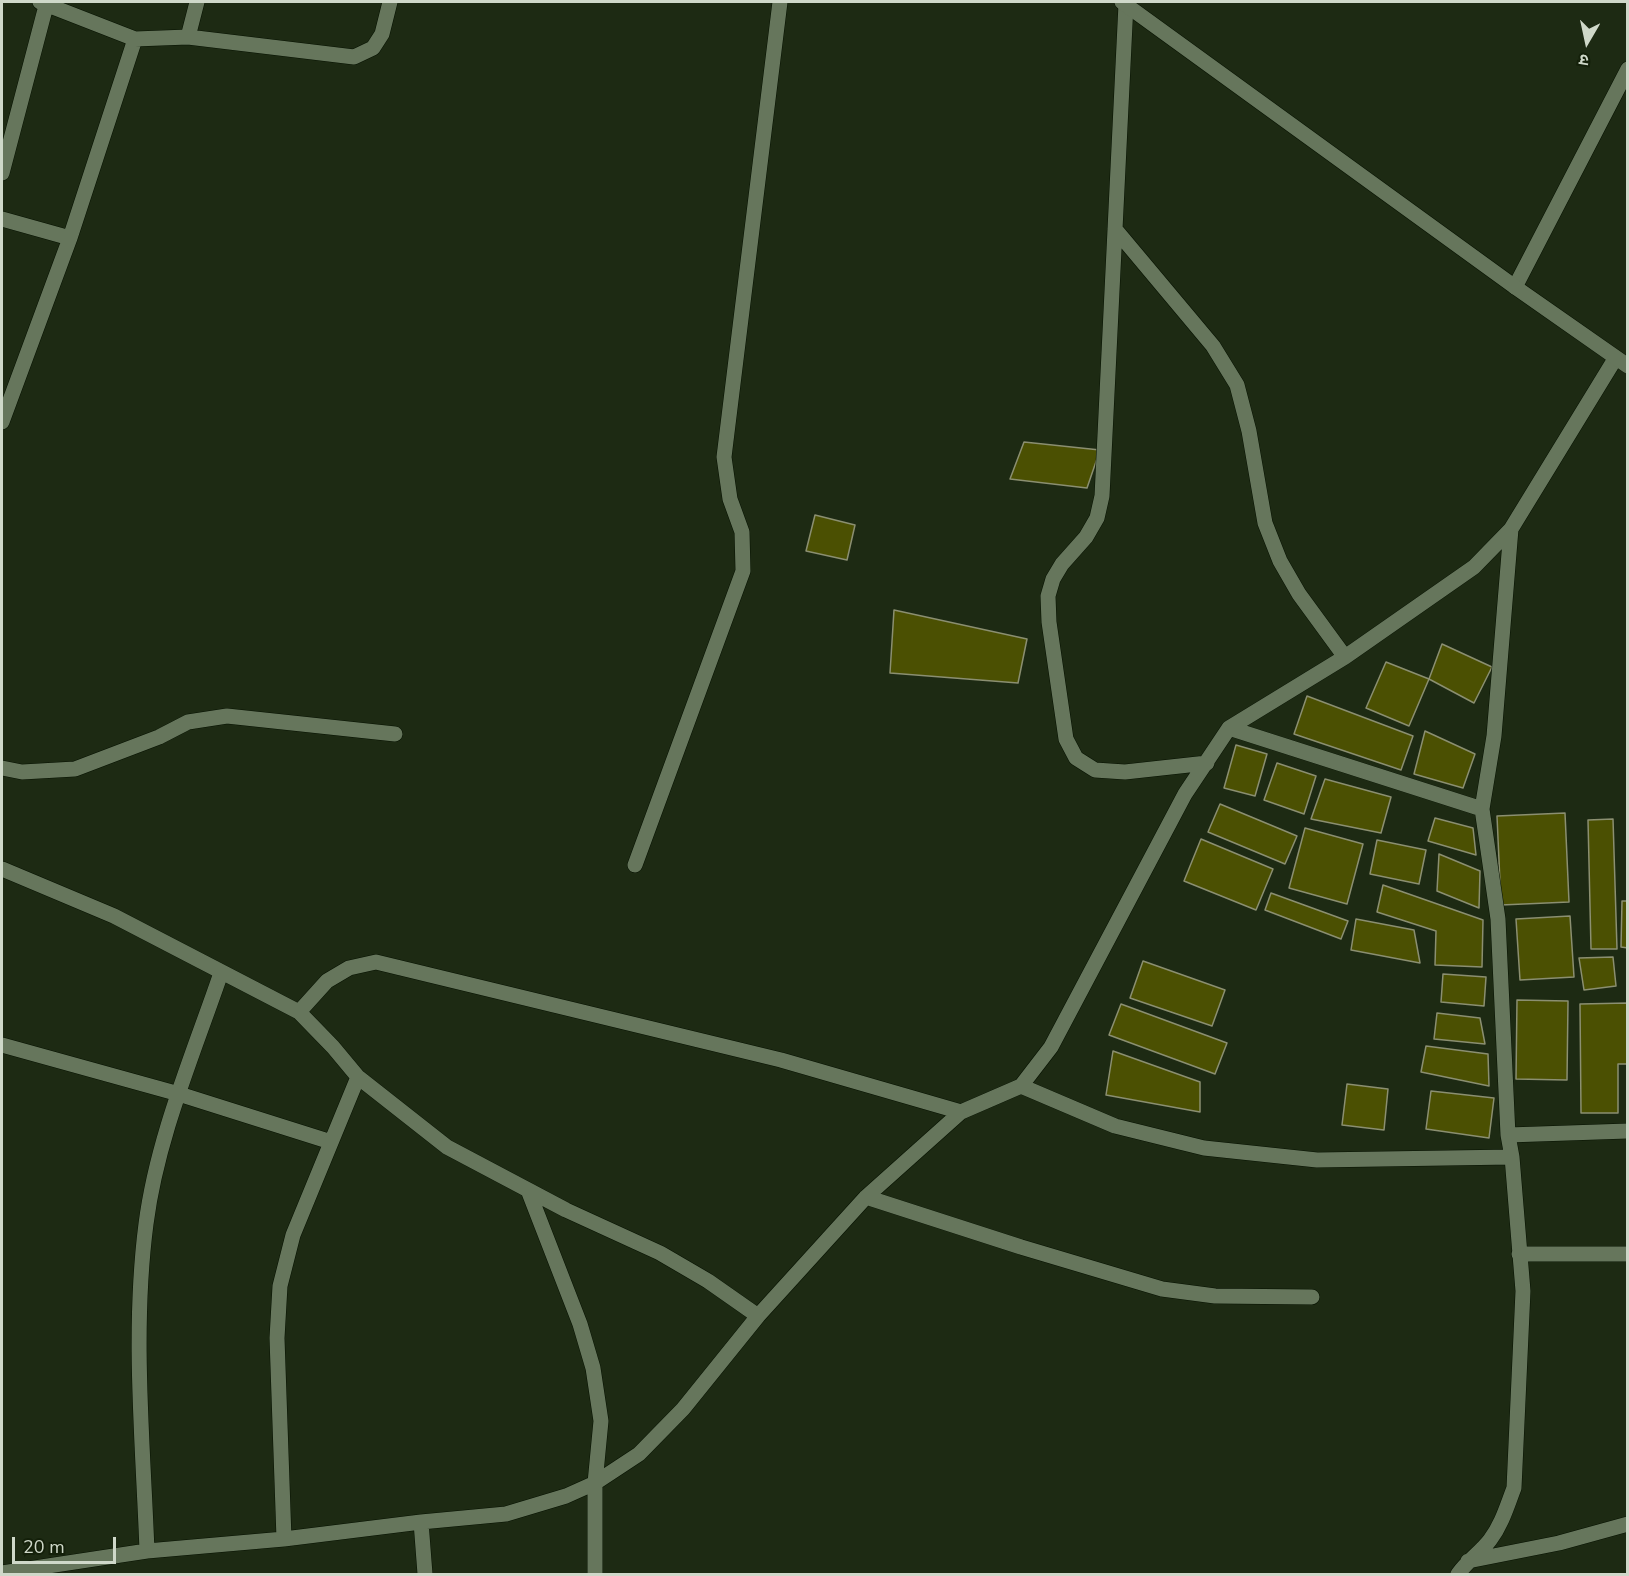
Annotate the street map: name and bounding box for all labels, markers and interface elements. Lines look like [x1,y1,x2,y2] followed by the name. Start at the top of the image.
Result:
[1557,12,1617,72] north arrow
[1578,48,1591,71] text: उ
[15,1525,118,1563] scale bar
[23,1535,65,1559] text: 20 m

